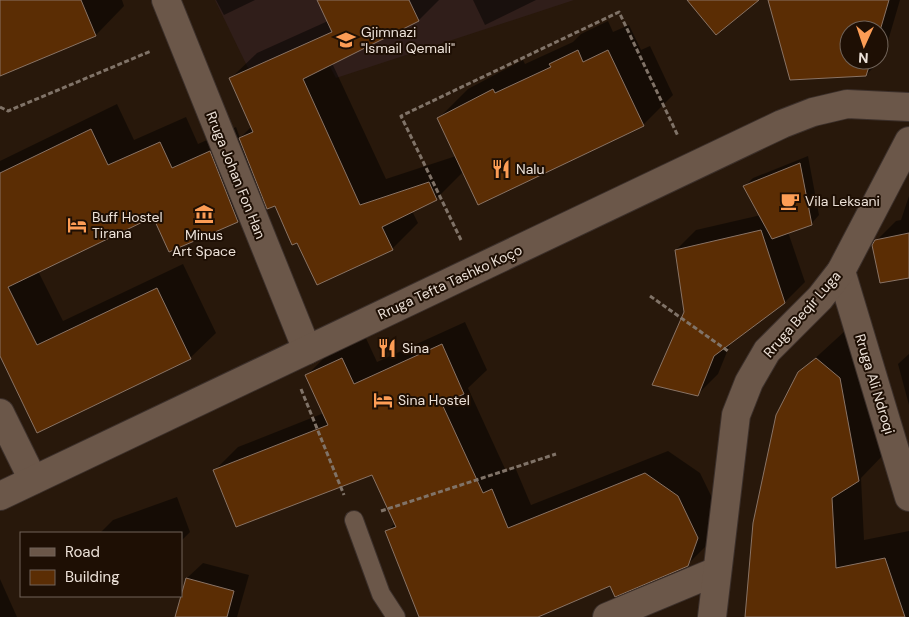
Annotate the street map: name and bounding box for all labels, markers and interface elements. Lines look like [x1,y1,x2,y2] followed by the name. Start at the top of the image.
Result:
[839,20,889,70] north arrow
[361,23,455,57] place label: Gjimnazi "Ismail Qemali"
[335,29,357,51] school or university icon: Gjimnazi "Ismail Qemali"
[858,49,869,67] text: N
[202,109,270,241] street label: Rruga Johan Fon Han
[490,158,512,180] restaurant icon: Nalu
[516,160,544,178] place label: Nalu
[779,190,801,212] cafe icon: Vila Leksani
[805,192,880,210] place label: Vila Leksani
[193,203,215,225] museum icon: Minus Art Space
[92,208,163,242] place label: Buff Hostel Tirana
[66,214,88,236] hotel icon: Buff Hostel Tirana
[172,226,236,260] place label: Minus Art Space
[375,241,525,323] street label: Rruga Tefta Tashko Koço
[759,267,845,361] street label: Rruga Beqir Luga
[851,332,899,436] street label: Rruga Ali Ndroqi
[376,337,398,359] restaurant icon: Sina
[402,339,429,357] place label: Sina
[372,389,394,411] hotel icon: Sina Hostel
[398,391,470,409] place label: Sina Hostel
[20,532,182,597] legend
[65,542,100,562] text: Road
[65,567,120,587] text: Building

